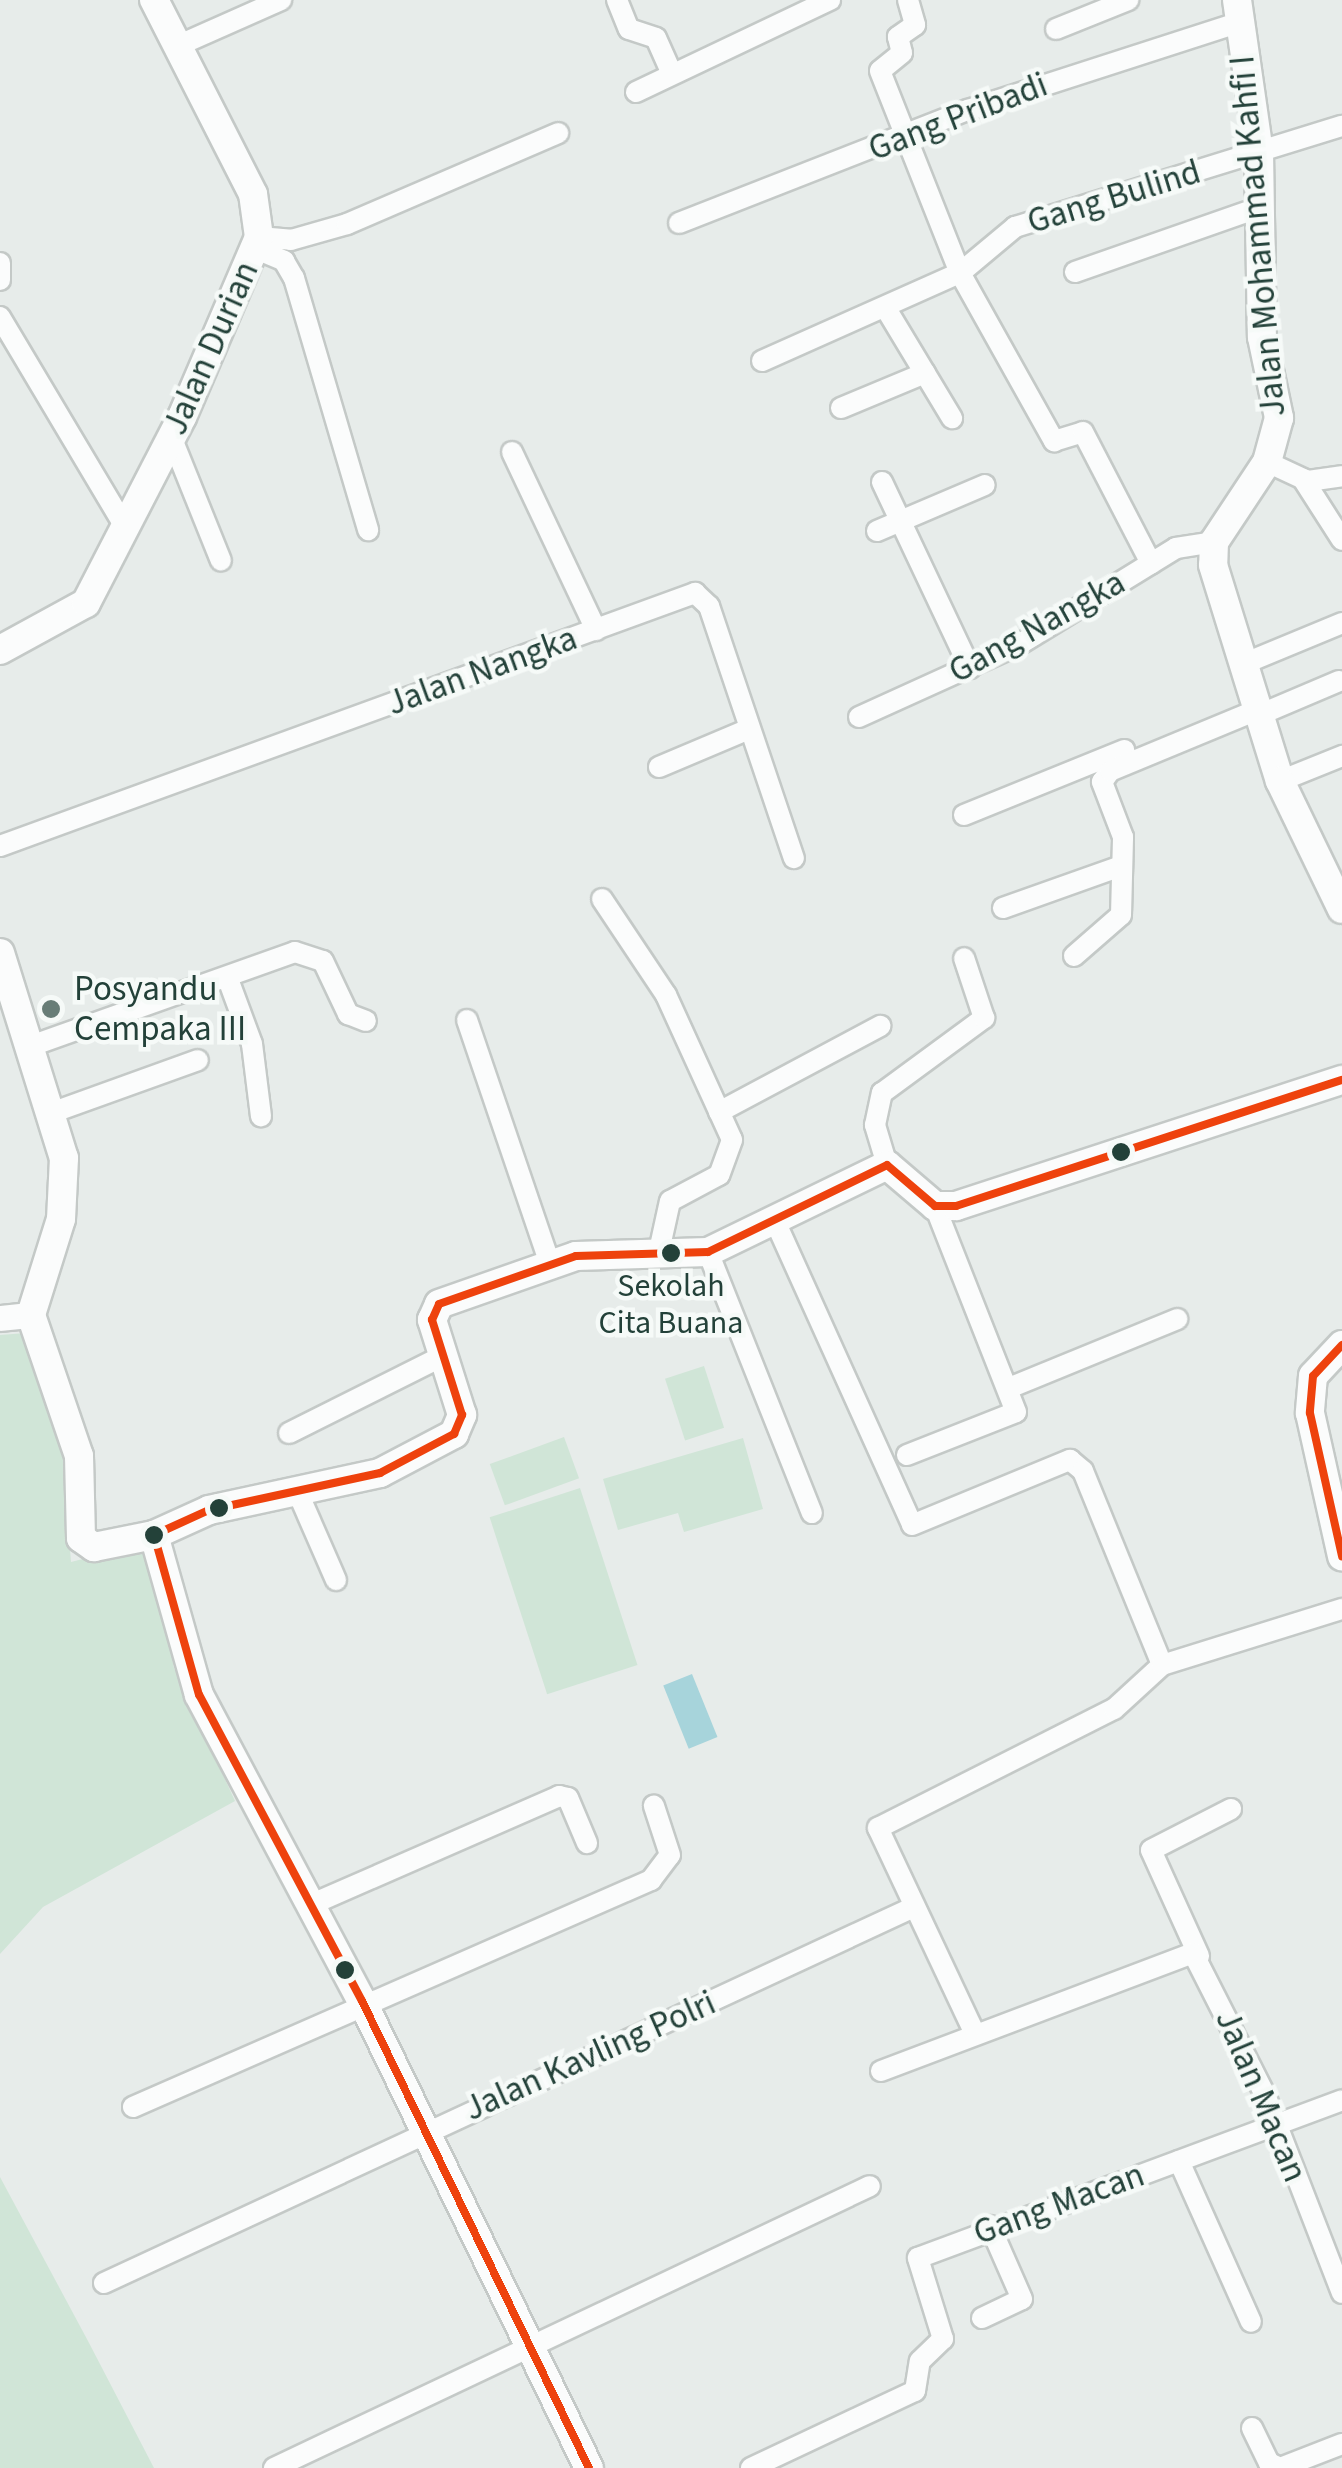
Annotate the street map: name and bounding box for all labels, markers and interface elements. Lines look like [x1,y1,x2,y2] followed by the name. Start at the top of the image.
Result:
[1221,54,1295,418] street label: Jalan Mohammad Kahfi I
[863,64,1053,170] street label: Gang Pribadi
[1022,151,1206,243] street label: Gang Bulind
[154,255,268,441] street label: Jalan Durian
[942,561,1132,693] street label: Gang Nangka
[381,617,583,725] street label: Jalan Nangka
[74,968,246,1050] place label: Posyandu Cempaka III
[38,996,64,1022] marker: Posyandu Cempaka III
[1111,1142,1131,1162] unlabelled marker
[661,1243,681,1263] marker: Sekolah Cita Buana
[599,1268,743,1343] place label: Sekolah Cita Buana
[209,1498,229,1518] unlabelled marker
[144,1525,164,1545] unlabelled marker
[335,1960,355,1980] unlabelled marker
[458,1982,722,2130] street label: Jalan Kavling Polri
[1206,2004,1316,2188] street label: Jalan Macan
[968,2154,1150,2254] street label: Gang Macan

